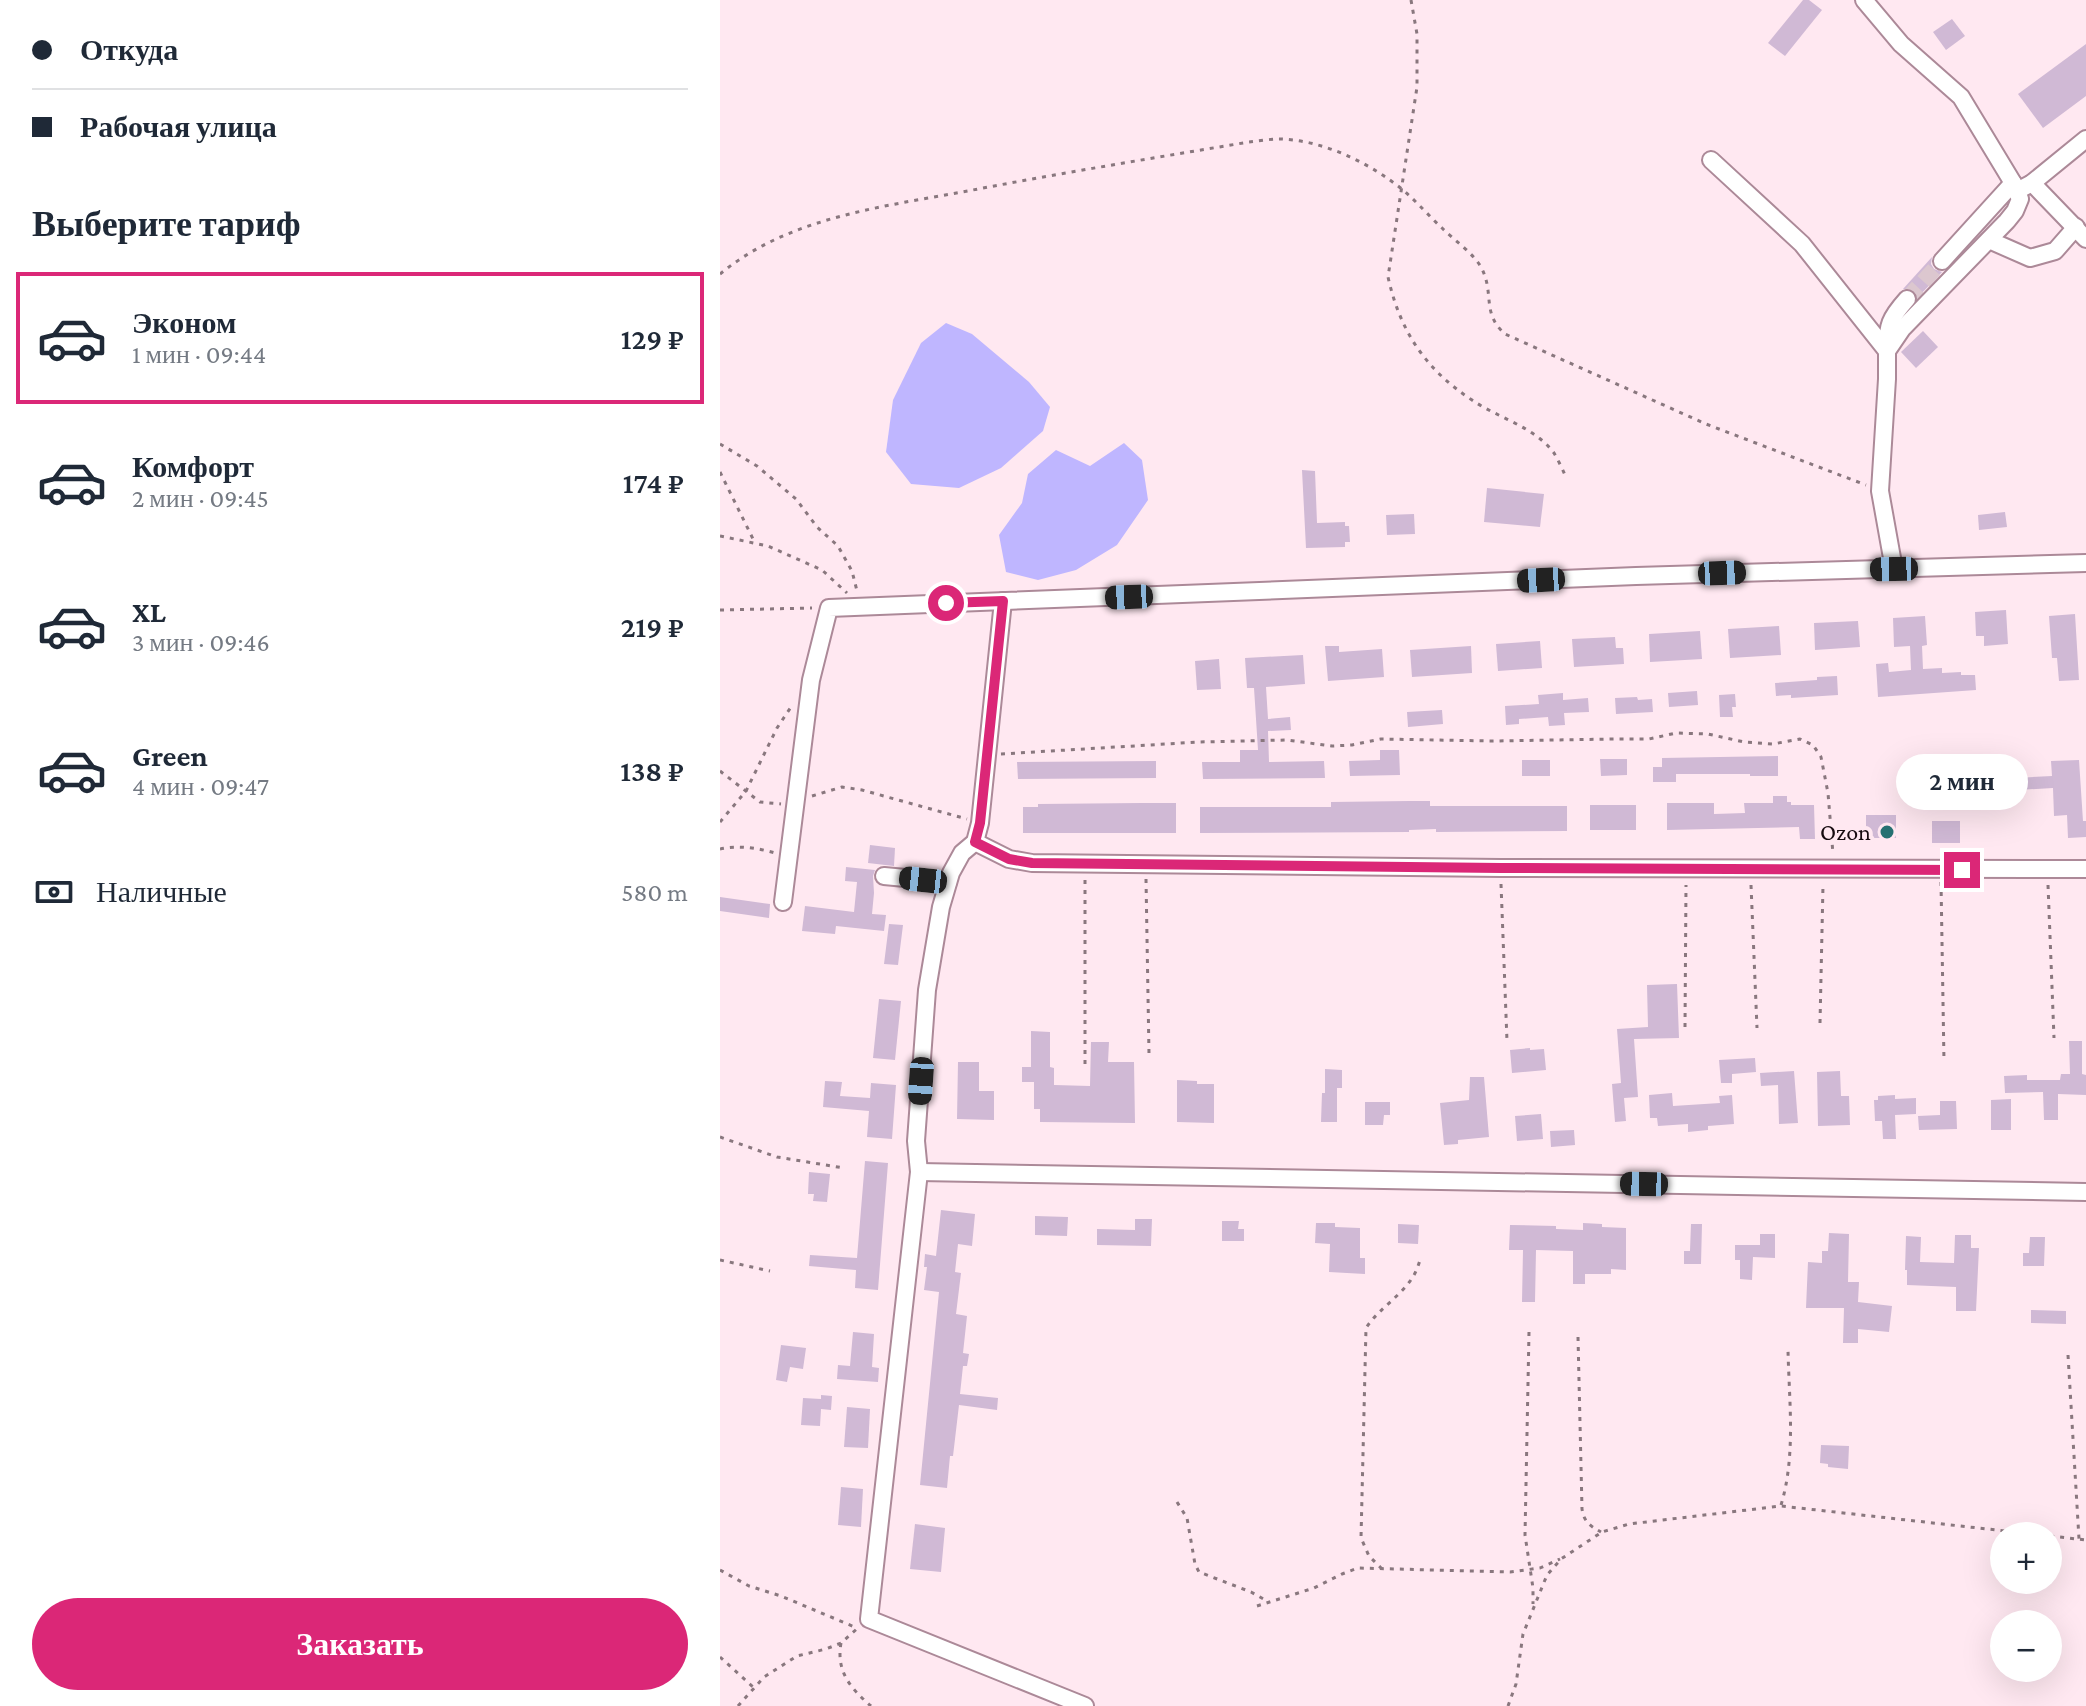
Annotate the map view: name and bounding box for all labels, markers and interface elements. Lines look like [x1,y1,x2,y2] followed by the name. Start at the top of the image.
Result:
[80,33,178,66] text: Откуда
[80,110,277,143] text: Рабочая улица
[32,204,301,244] text: Выберите тариф
[36,302,108,374] icon: car
[132,306,236,339] text: Эконом
[621,322,684,355] text: 129 ₽
[132,340,266,369] text: 1 мин · 09:44
[36,446,108,518] icon: car
[132,450,254,483] text: Комфорт
[623,466,684,499] text: 174 ₽
[132,484,269,513] text: 2 мин · 09:45
[1870,557,1918,581] car
[1698,560,1746,586] car
[1516,567,1566,593] car
[1105,584,1153,610] car
[928,585,964,621] route start
[36,590,108,662] icon: car
[132,595,166,628] text: XL
[621,610,684,643] text: 219 ₽
[132,628,270,657] text: 3 мин · 09:46
[36,734,108,806] icon: car
[132,739,208,772] text: Green
[620,754,684,787] text: 138 ₽
[1896,754,2028,810] callout: 2 мин
[1929,767,1995,796] text: 2 мин
[132,772,269,801] text: 4 мин · 09:47
[1820,818,1871,845] place label: Ozon
[1878,823,1896,841] marker: Ozon
[1944,852,1980,888] route end
[898,866,948,894] car
[32,870,76,914] icon: cash
[96,875,227,908] text: Наличные
[621,878,688,907] text: 580 m
[907,1056,935,1106] car
[1620,1172,1668,1196] car
[1990,1522,2062,1682] map controls
[1990,1522,2062,1594] button: +
[32,1598,688,1690] button: Заказать
[1990,1610,2062,1682] button: −

